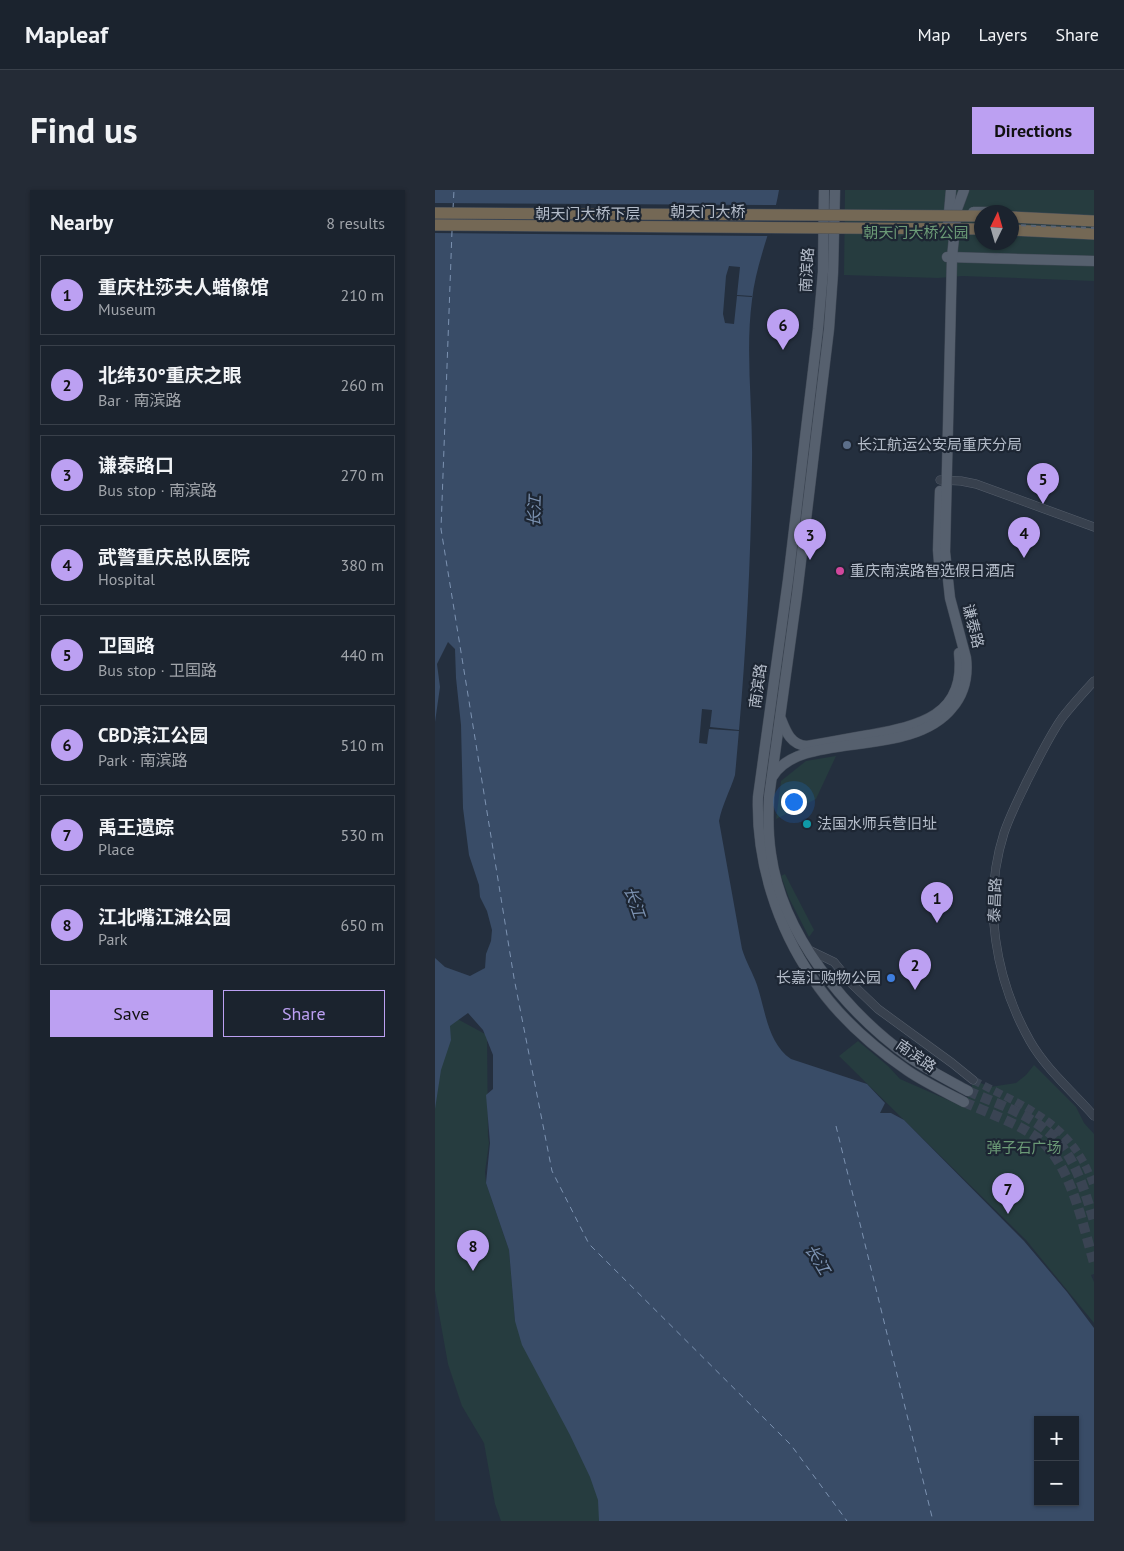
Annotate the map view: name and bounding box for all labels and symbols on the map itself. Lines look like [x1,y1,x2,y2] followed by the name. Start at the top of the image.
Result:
[670,202,746,221] street label: 朝天门大桥
[535,204,641,223] street label: 朝天门大桥下层
[974,205,1019,250] north arrow
[863,223,969,242] park label: 朝天门大桥公园
[796,247,817,293] street label: 南滨路
[767,309,799,350] pin: 6
[857,435,1022,454] place label: 长江航运公安局重庆分局
[841,439,853,451] marker: 长江航运公安局重庆分局
[1027,463,1059,504] pin: 5
[523,493,545,527] water label: 长江
[1008,517,1040,558] pin: 4
[794,519,826,560] pin: 3
[850,561,1015,580] place label: 重庆南滨路智选假日酒店
[834,565,846,577] marker: 重庆南滨路智选假日酒店
[959,602,988,650] street label: 谦泰路
[745,662,770,710] street label: 南滨路
[781,789,807,815] your location
[817,814,937,833] place label: 法国水师兵营旧址
[801,818,813,830] marker: 法国水师兵营旧址
[984,877,1005,923] street label: 泰昌路
[921,882,953,923] pin: 1
[620,884,650,922] water label: 长江
[899,949,931,990] pin: 2
[776,968,881,987] place label: 长嘉汇购物公园
[885,972,897,984] marker: 长嘉汇购物公园
[892,1035,940,1076] street label: 南滨路
[986,1138,1062,1157] park label: 弹子石广场
[992,1173,1024,1214] pin: 7
[457,1230,489,1271] pin: 8
[801,1240,836,1280] water label: 长江

